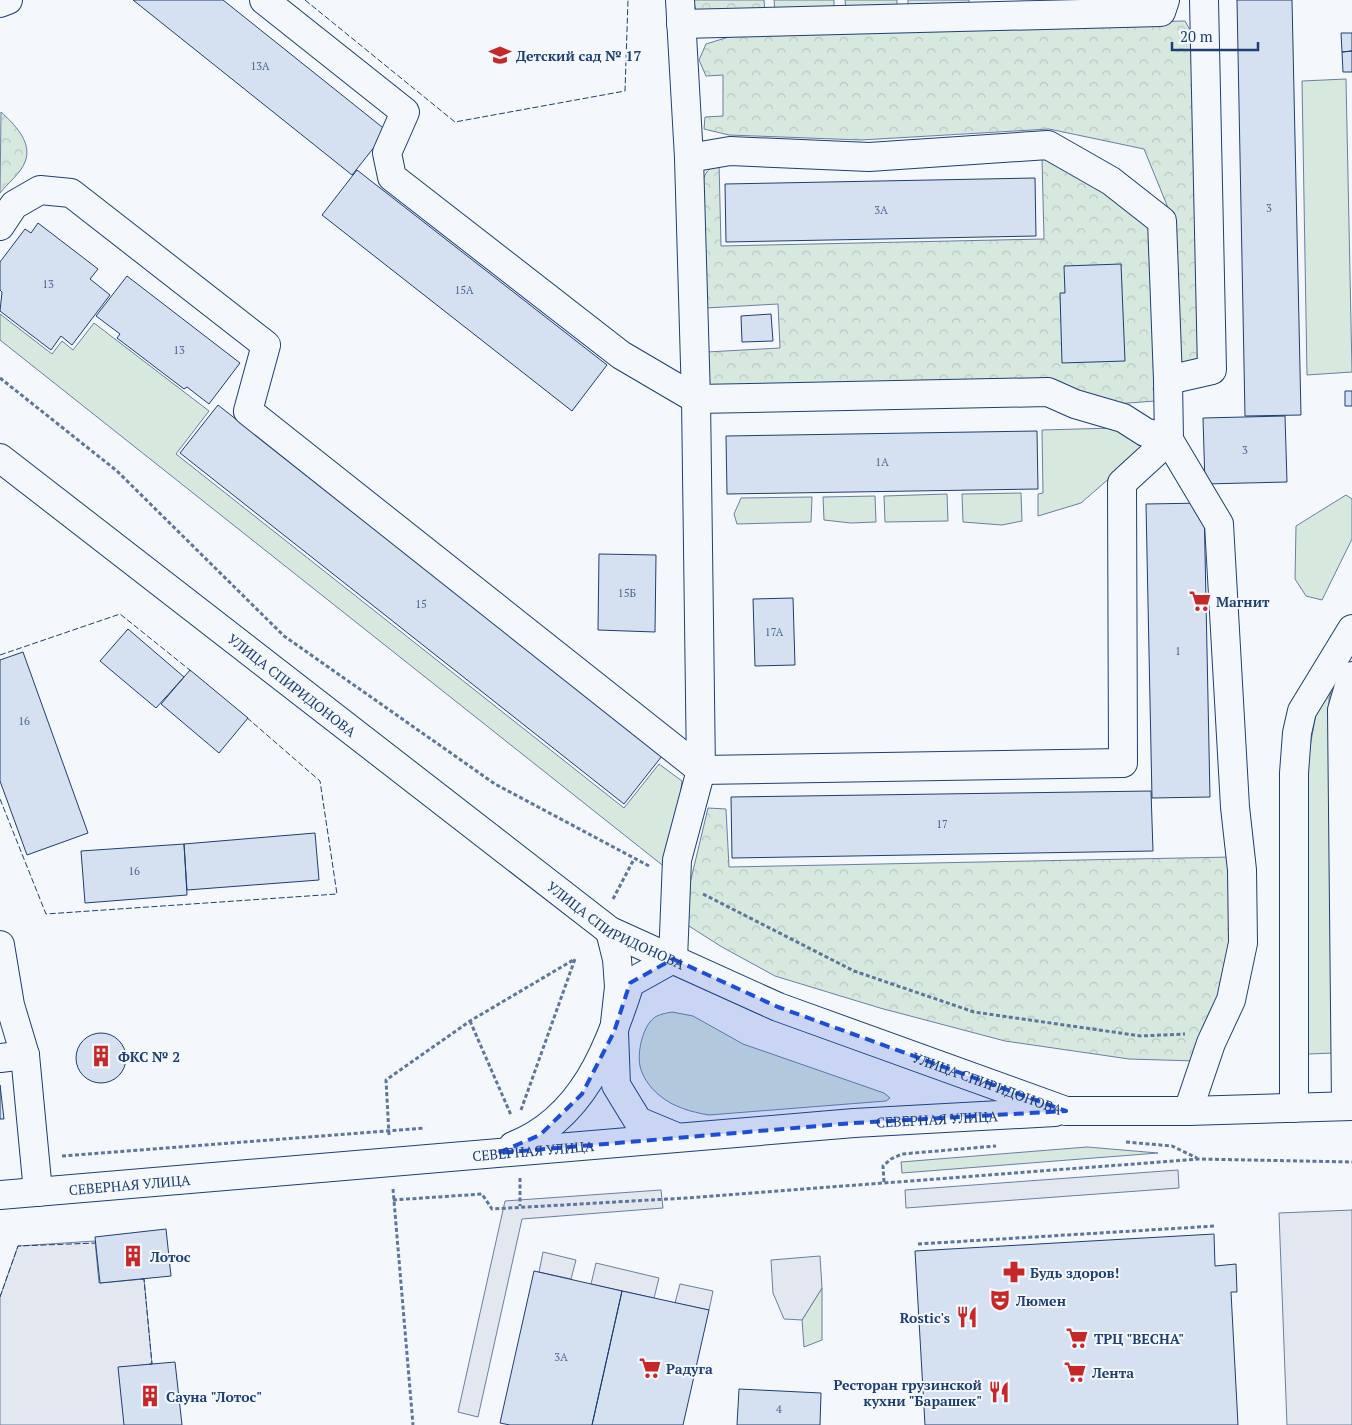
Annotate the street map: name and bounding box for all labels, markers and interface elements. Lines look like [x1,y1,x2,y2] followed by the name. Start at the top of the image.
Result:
[1172,20,1258,52] scale bar
[1180,26,1213,46] text: 20 m
[487,42,513,68] school or university icon: Детский сад № 17
[516,46,641,65] place label: Детский сад № 17
[250,59,270,73] house number: 13А
[1266,201,1272,215] house number: 3
[874,203,888,217] house number: 3А
[42,277,54,291] house number: 13
[454,283,474,297] house number: 15А
[173,343,185,357] house number: 13
[1242,443,1248,457] house number: 3
[875,455,889,469] house number: 1А
[618,586,637,600] house number: 15Б
[1187,588,1213,614] supermarket icon: Магнит
[1216,592,1270,611] place label: Магнит
[415,597,427,611] house number: 15
[765,625,784,639] house number: 17А
[224,629,361,741] street label: УЛИЦА СПИРИДОНОВА
[1175,644,1181,658] house number: 1
[18,714,30,728] house number: 16
[936,817,948,831] house number: 17
[128,864,140,878] house number: 16
[543,876,688,973] street label: УЛИЦА СПИРИДОНОВА
[88,1043,114,1069] building icon: ФКС № 2
[118,1047,180,1066] place label: ФКС № 2
[910,1047,1065,1119] street label: УЛИЦА СПИРИДОНОВА
[875,1106,999,1131] street label: СЕВЕРНАЯ УЛИЦА
[471,1135,595,1165] street label: СЕВЕРНАЯ УЛИЦА
[68,1169,192,1199] street label: СЕВЕРНАЯ УЛИЦА
[120,1243,146,1269] building icon: Лотос
[149,1247,191,1266] place label: Лотос
[1001,1259,1027,1285] pharmacy icon: Будь здоров!
[1030,1263,1119,1282] place label: Будь здоров!
[987,1287,1013,1313] theatre icon: Люмен
[1015,1291,1066,1310] place label: Люмен
[954,1304,980,1330] restaurant icon: Rostic's
[900,1308,950,1327] place label: Rostic's
[1064,1325,1090,1351] supermarket icon: ТРЦ "ВЕСНА"
[1094,1329,1184,1348] place label: ТРЦ "ВЕСНА"
[554,1350,568,1364] house number: 3А
[637,1355,663,1381] supermarket icon: Радуга
[666,1359,713,1378] place label: Радуга
[1062,1359,1088,1385] supermarket icon: Лента
[1091,1363,1134,1382] place label: Лента
[833,1375,982,1410] place label: Ресторан грузинской кухни "Барашек"
[986,1379,1012,1405] restaurant icon: Ресторан грузинской кухни "Барашек"
[137,1383,163,1409] building icon: Сауна "Лотос"
[166,1387,262,1406] place label: Сауна "Лотос"
[776,1402,782,1416] house number: 4

